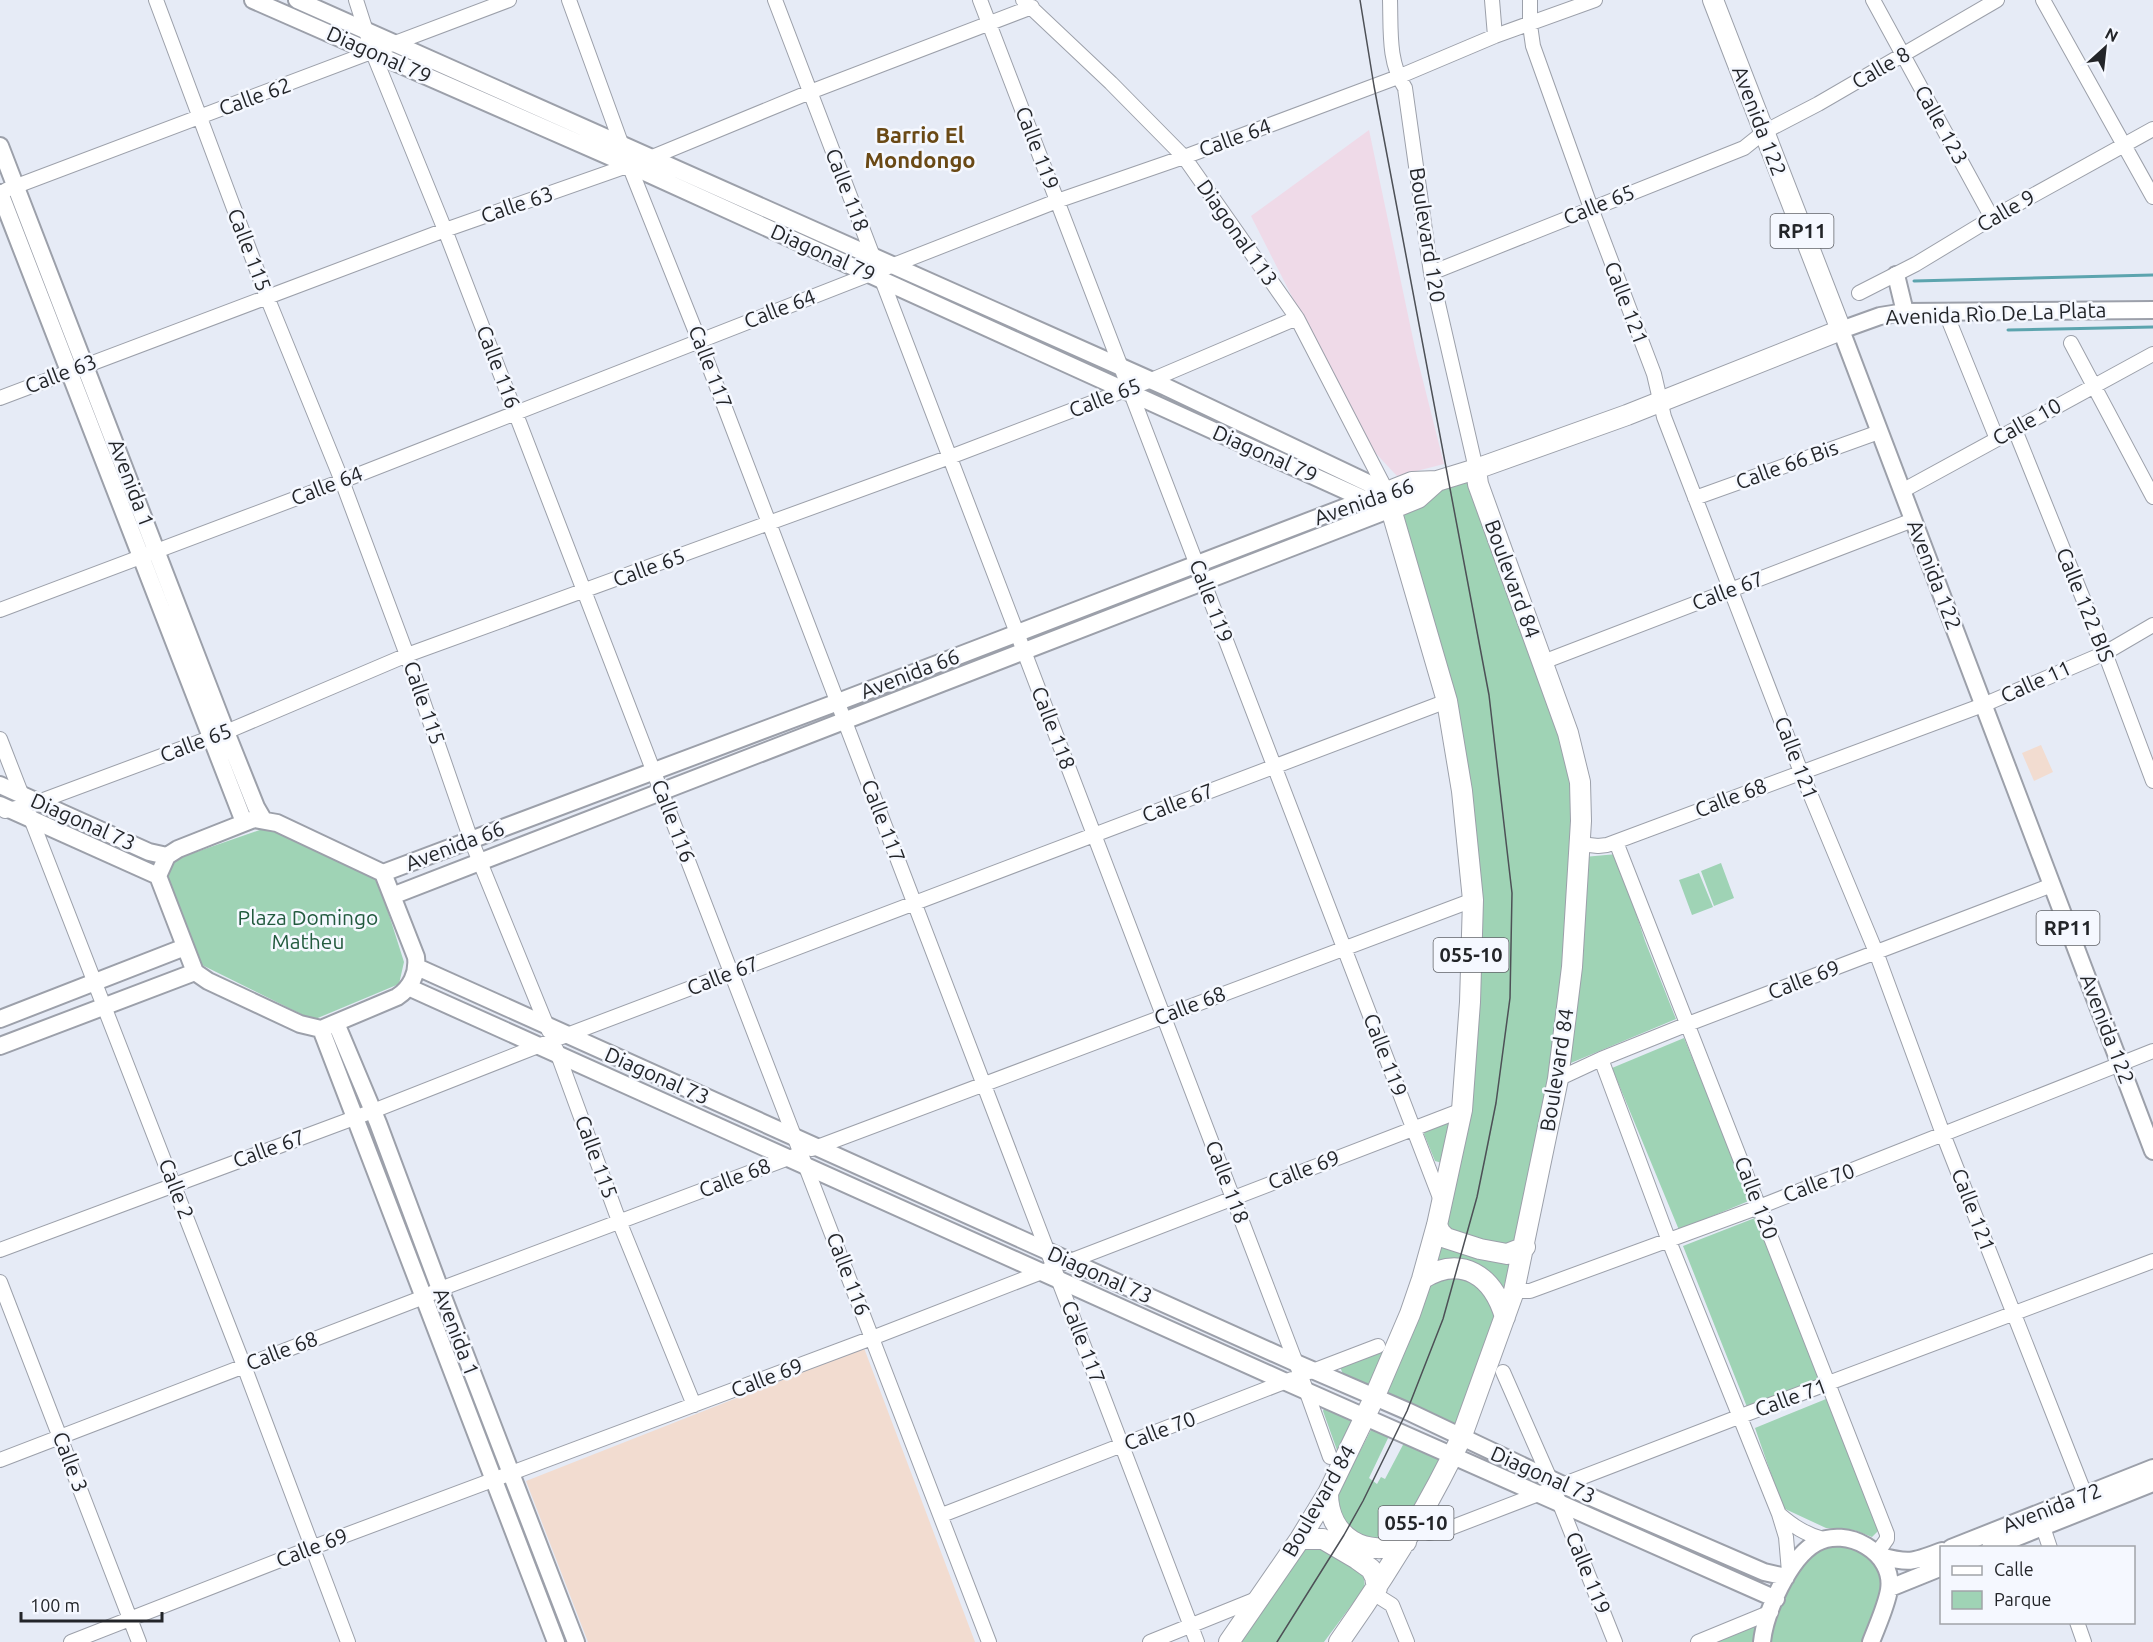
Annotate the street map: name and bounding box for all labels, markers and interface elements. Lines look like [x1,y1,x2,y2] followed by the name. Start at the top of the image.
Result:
[2075,18,2135,78] north arrow
[323,20,435,88] street label: Diagonal 79
[2102,24,2121,45] text: N
[1847,41,1914,93] street label: Calle 8
[1728,62,1792,179] street label: Avenida 122
[215,72,294,120] street label: Calle 62
[1910,81,1973,168] street label: Calle 123
[1011,103,1065,192] street label: Calle 119
[1195,113,1274,161] street label: Calle 64
[864,122,976,172] district label: Barrio El Mondongo
[821,145,875,234] street label: Calle 118
[1405,166,1451,304] street label: Boulevard 120
[1193,175,1283,290] street label: Diagonal 113
[1559,179,1638,229] street label: Calle 65
[477,181,556,228] street label: Calle 63
[1972,184,2039,236] street label: Calle 9
[223,205,277,294] street label: Calle 115
[1770,214,1834,248] road number: RP11
[767,218,879,286] street label: Diagonal 79
[1600,258,1654,347] street label: Calle 121
[740,283,819,333] street label: Calle 64
[1885,297,2107,329] street label: Avenida Rìo De La Plata
[472,322,526,411] street label: Calle 116
[684,322,738,411] street label: Calle 117
[21,348,100,398] street label: Calle 63
[1065,372,1144,422] street label: Calle 65
[1988,393,2065,450] street label: Calle 10
[1209,419,1321,487] street label: Diagonal 79
[1732,434,1841,494] street label: Calle 66 Bis
[104,435,160,530] street label: Avenida 1
[287,460,366,510] street label: Calle 64
[1311,473,1417,529] street label: Avenida 66
[1480,516,1545,641] street label: Boulevard 84
[1903,516,1967,633] street label: Avenida 122
[609,543,688,591] street label: Calle 65
[2052,544,2120,665] street label: Calle 122 BIS
[1185,556,1239,645] street label: Calle 119
[1688,565,1767,615] street label: Calle 67
[857,643,962,703] street label: Avenida 66
[1997,655,2075,707] street label: Calle 11
[399,658,450,748] street label: Calle 115
[1027,683,1081,772] street label: Calle 118
[1770,713,1824,802] street label: Calle 121
[156,717,235,767] street label: Calle 65
[1691,772,1770,822] street label: Calle 68
[647,776,701,865] street label: Calle 116
[857,776,911,865] street label: Calle 117
[1138,777,1217,827] street label: Calle 67
[27,787,139,855] street label: Diagonal 73
[402,815,507,875] street label: Avenida 66
[238,905,378,953] park label: Plaza Domingo Matheu
[2036,911,2100,945] road number: RP11
[1434,938,1508,972] road number: 055-10
[683,950,762,1000] street label: Calle 67
[1764,954,1843,1004] street label: Calle 69
[2076,970,2140,1087] street label: Avenida 122
[1150,980,1229,1030] street label: Calle 68
[1534,1007,1578,1133] street label: Boulevard 84
[1359,1010,1413,1099] street label: Calle 119
[601,1041,713,1109] street label: Diagonal 73
[571,1112,623,1201] street label: Calle 115
[229,1124,308,1172] street label: Calle 67
[1201,1137,1255,1226] street label: Calle 118
[1264,1144,1343,1194] street label: Calle 69
[695,1152,774,1202] street label: Calle 68
[1730,1153,1784,1242] street label: Calle 120
[154,1155,199,1222] street label: Calle 2
[1779,1157,1858,1207] street label: Calle 70
[1947,1165,2001,1254] street label: Calle 121
[822,1229,876,1318] street label: Calle 116
[1044,1240,1156,1308] street label: Diagonal 73
[429,1284,485,1379] street label: Avenida 1
[1057,1297,1111,1386] street label: Calle 117
[242,1325,321,1375] street label: Calle 68
[727,1352,806,1402] street label: Calle 69
[1751,1373,1830,1421] street label: Calle 71
[1120,1405,1199,1455] street label: Calle 70
[48,1428,93,1495] street label: Calle 3
[1487,1440,1599,1508] street label: Diagonal 73
[1277,1441,1360,1560] street label: Boulevard 84
[1999,1477,2104,1537] street label: Avenida 72
[1378,1506,1454,1540] road number: 055-10
[272,1522,351,1572] street label: Calle 69
[1562,1528,1616,1617] street label: Calle 119
[1940,1546,2135,1624] legend
[1994,1559,2034,1579] text: Calle
[21,1585,162,1623] scale bar
[1994,1589,2051,1609] text: Parque
[30,1595,80,1615] text: 100 m

